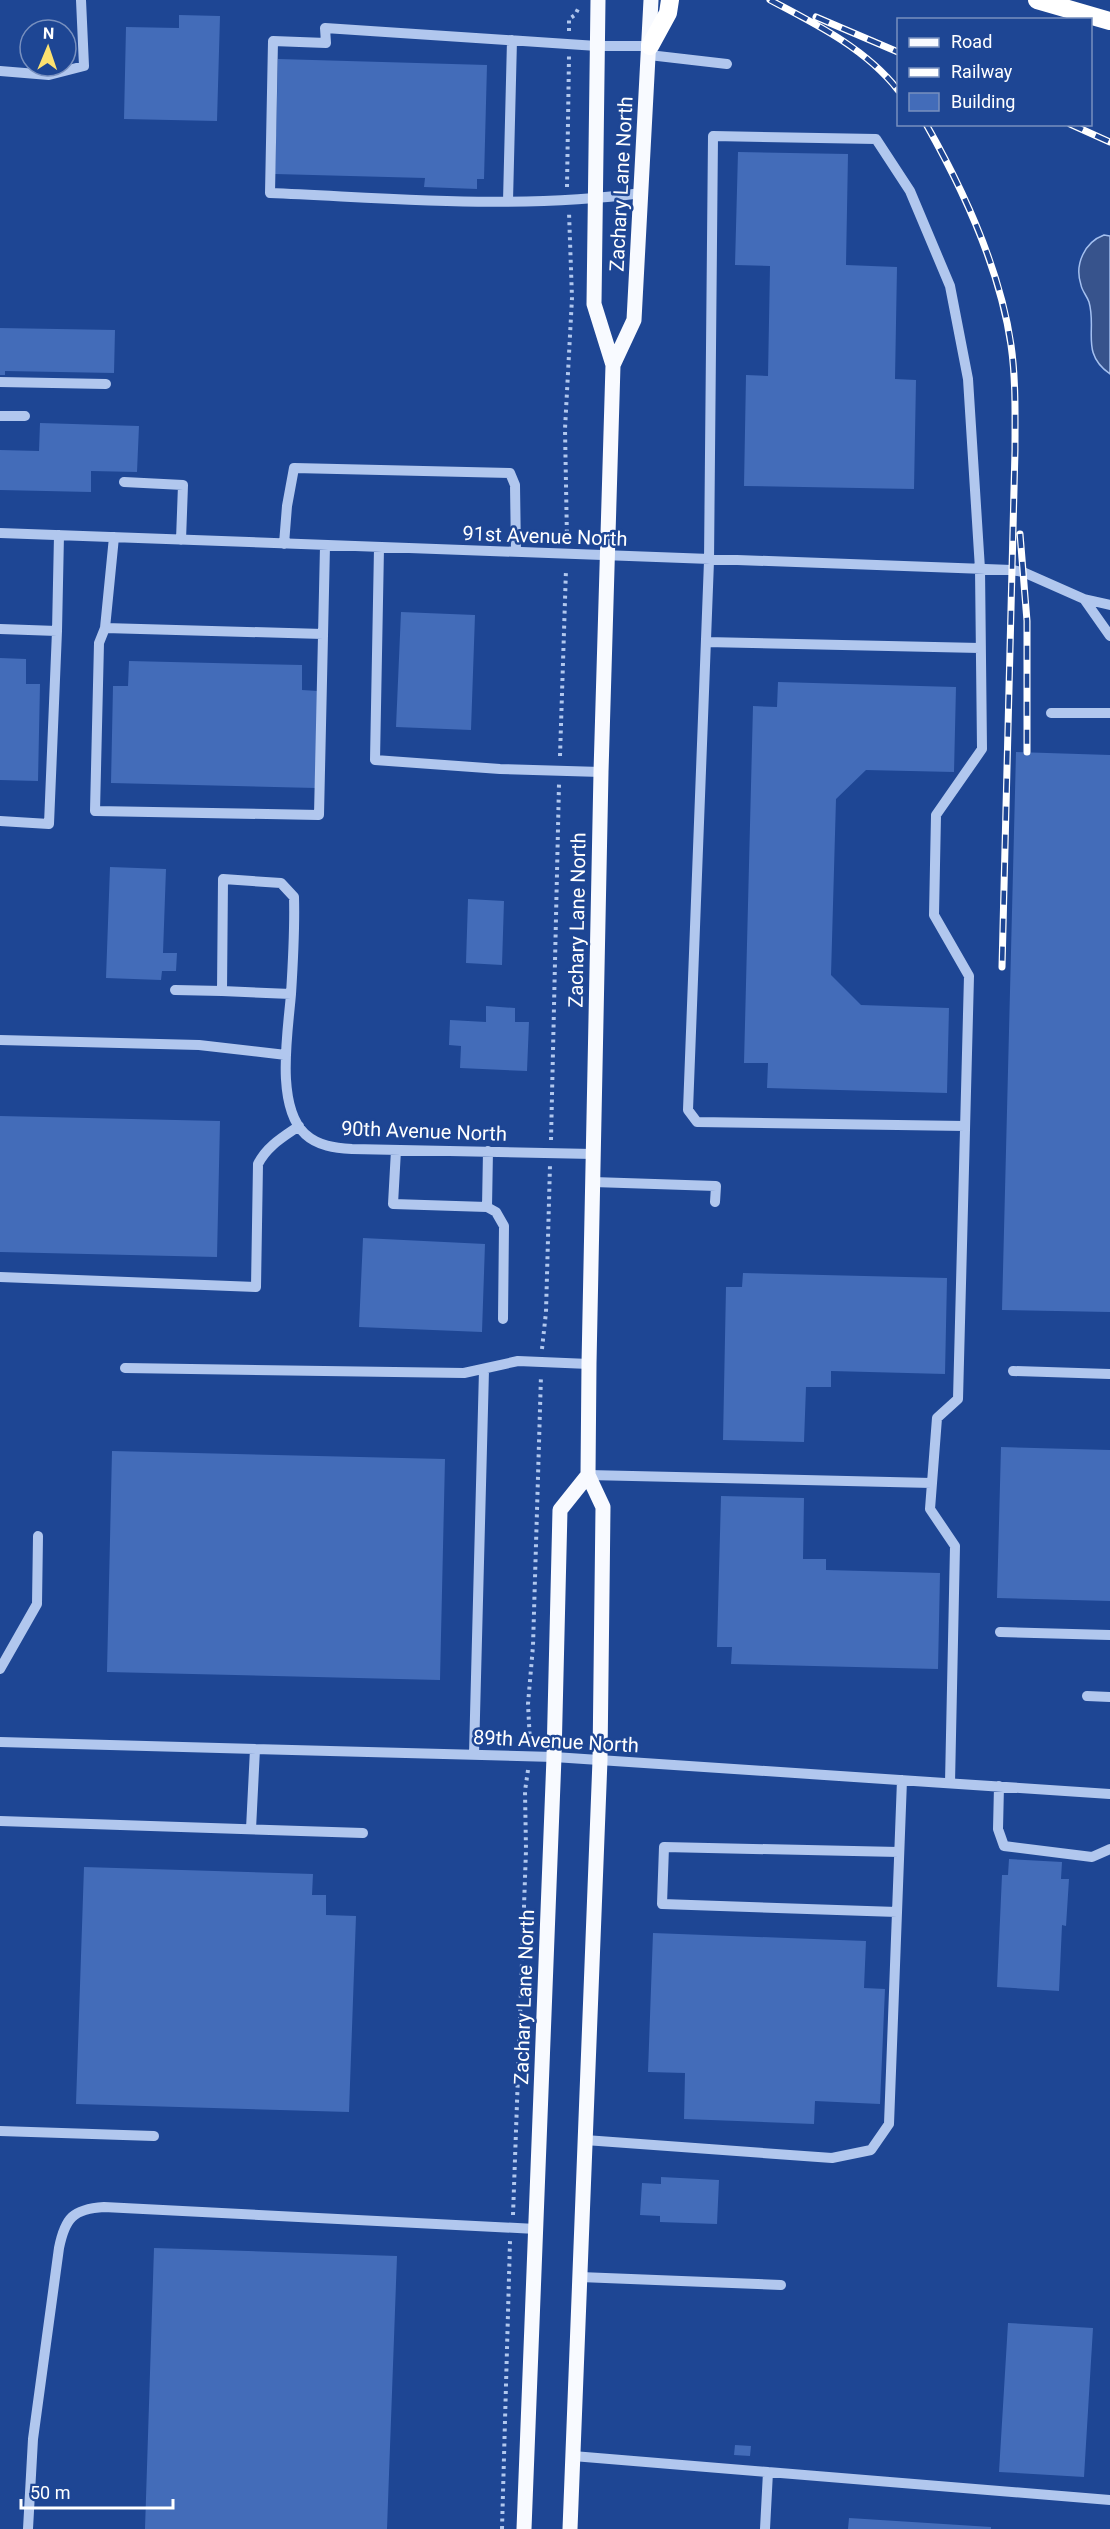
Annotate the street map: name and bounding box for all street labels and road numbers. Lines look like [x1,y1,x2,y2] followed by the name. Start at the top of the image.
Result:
[604,96,638,272] street label: Zachary Lane North
[462,521,628,551] street label: 91st Avenue North
[563,832,591,1008] street label: Zachary Lane North
[341,1116,507,1146] street label: 90th Avenue North
[473,1725,639,1757] street label: 89th Avenue North
[509,1909,539,2085] street label: Zachary Lane North

